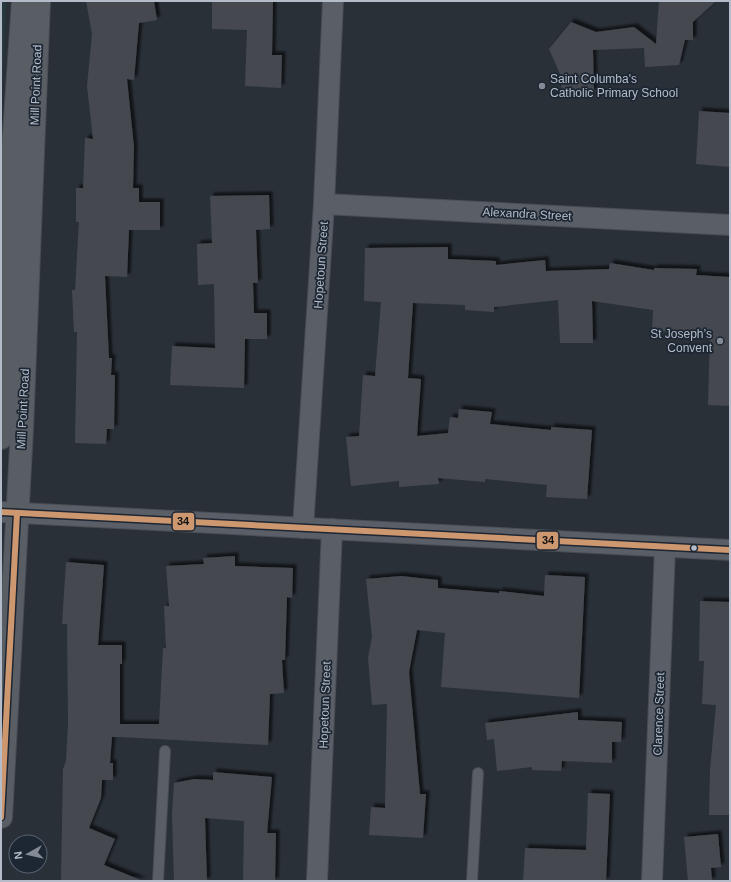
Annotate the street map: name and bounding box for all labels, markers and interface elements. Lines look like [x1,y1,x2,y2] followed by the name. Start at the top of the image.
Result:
[28,44,44,126] street label: Mill Point Road
[550,72,678,100] place label: Saint Columba's Catholic Primary School
[537,81,547,91] marker: Saint Columba's Catholic Primary School
[482,205,573,223] street label: Alexandra Street
[311,220,331,309] street label: Hopetoun Street
[650,327,713,355] place label: St Joseph’s Convent
[715,336,725,346] marker: St Joseph’s Convent
[14,368,32,450] street label: Mill Point Road
[172,512,195,531] line badge: 34
[177,515,190,527] text: 34
[536,531,559,550] line badge: 34
[542,534,555,546] text: 34
[689,543,699,553] unlabelled marker
[316,660,334,749] street label: Hopetoun Street
[651,671,667,756] street label: Clarence Street
[8,834,48,874] north arrow
[12,851,25,860] text: N

